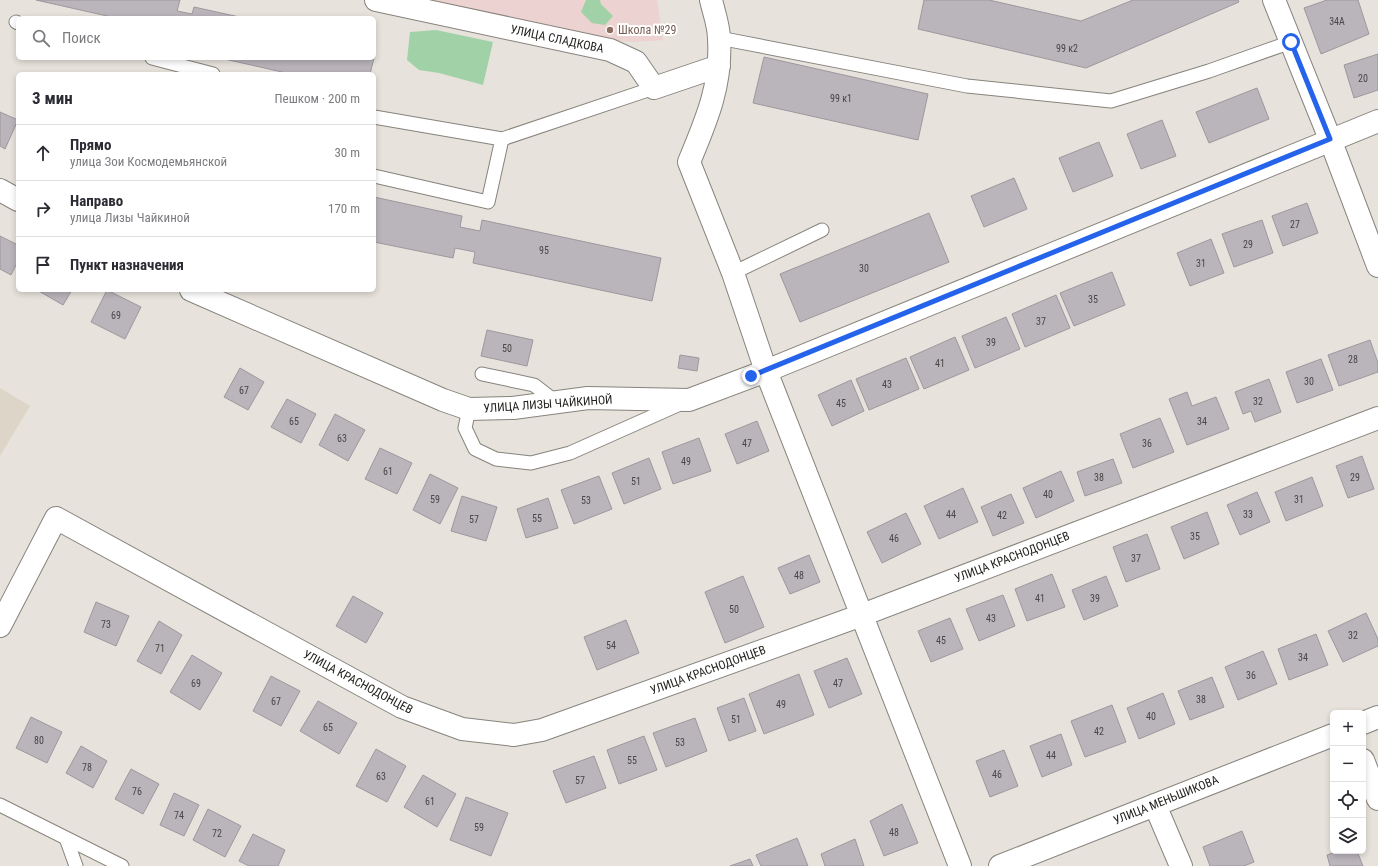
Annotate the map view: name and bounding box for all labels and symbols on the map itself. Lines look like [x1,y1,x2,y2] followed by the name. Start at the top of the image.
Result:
[1329,16,1345,27] house number: 34А
[509,22,605,56] street label: УЛИЦА СЛАДКОВА
[618,23,677,37] place label: Школа №29
[605,25,615,35] marker: Школа №29
[1282,33,1300,51] route start
[1056,43,1078,54] house number: 99 к2
[1358,73,1368,84] house number: 20
[830,93,852,104] house number: 99 к1
[1290,219,1300,230] house number: 27
[1243,239,1253,250] house number: 29
[539,245,549,256] house number: 95
[1196,258,1206,269] house number: 31
[859,263,869,274] house number: 30
[1088,294,1098,305] house number: 35
[111,310,121,321] house number: 69
[1036,316,1046,327] house number: 37
[986,337,996,348] house number: 39
[502,343,512,354] house number: 50
[1348,354,1358,365] house number: 28
[935,358,945,369] house number: 41
[742,367,760,385] route end
[1304,376,1314,387] house number: 30
[882,379,892,390] house number: 43
[239,385,249,396] house number: 67
[483,392,613,415] street label: УЛИЦА ЛИЗЫ ЧАЙКИНОЙ
[1253,396,1263,407] house number: 32
[836,398,846,409] house number: 45
[289,416,299,427] house number: 65
[1197,416,1207,427] house number: 34
[337,433,347,444] house number: 63
[742,438,752,449] house number: 47
[1142,438,1152,449] house number: 36
[681,456,691,467] house number: 49
[383,466,393,477] house number: 61
[1094,472,1104,483] house number: 38
[1350,472,1360,483] house number: 29
[631,476,641,487] house number: 51
[1043,489,1053,500] house number: 40
[430,494,440,505] house number: 59
[1294,494,1304,505] house number: 31
[581,495,591,506] house number: 53
[946,509,956,520] house number: 44
[1243,509,1253,520] house number: 33
[997,510,1007,521] house number: 42
[532,513,542,524] house number: 55
[469,514,479,525] house number: 57
[953,529,1071,585] street label: УЛИЦА КРАСНОДОНЦЕВ
[1190,531,1200,542] house number: 35
[889,533,899,544] house number: 46
[1131,553,1141,564] house number: 37
[794,570,804,581] house number: 48
[1035,593,1045,604] house number: 41
[1090,593,1100,604] house number: 39
[729,604,739,615] house number: 50
[986,613,996,624] house number: 43
[101,619,111,630] house number: 73
[1348,630,1358,641] house number: 32
[936,635,946,646] house number: 45
[606,640,616,651] house number: 54
[155,643,165,654] house number: 71
[648,643,768,697] street label: УЛИЦА КРАСНОДОНЦЕВ
[301,647,415,717] street label: УЛИЦА КРАСНОДОНЦЕВ
[1298,652,1308,663] house number: 34
[1246,670,1256,681] house number: 36
[191,678,201,689] house number: 69
[833,678,843,689] house number: 47
[1196,694,1206,705] house number: 38
[271,696,281,707] house number: 67
[776,699,786,710] house number: 49
[1146,711,1156,722] house number: 40
[731,714,741,725] house number: 51
[323,722,333,733] house number: 65
[1094,726,1104,737] house number: 42
[34,735,44,746] house number: 80
[675,737,685,748] house number: 53
[1046,750,1056,761] house number: 44
[627,755,637,766] house number: 55
[82,762,92,773] house number: 78
[992,769,1002,780] house number: 46
[376,771,386,782] house number: 63
[1111,772,1221,827] street label: УЛИЦА МЕНЬШИКОВА
[575,775,585,786] house number: 57
[132,786,142,797] house number: 76
[425,796,435,807] house number: 61
[174,810,184,821] house number: 74
[474,822,484,833] house number: 59
[889,827,899,838] house number: 48
[212,828,222,839] house number: 72

